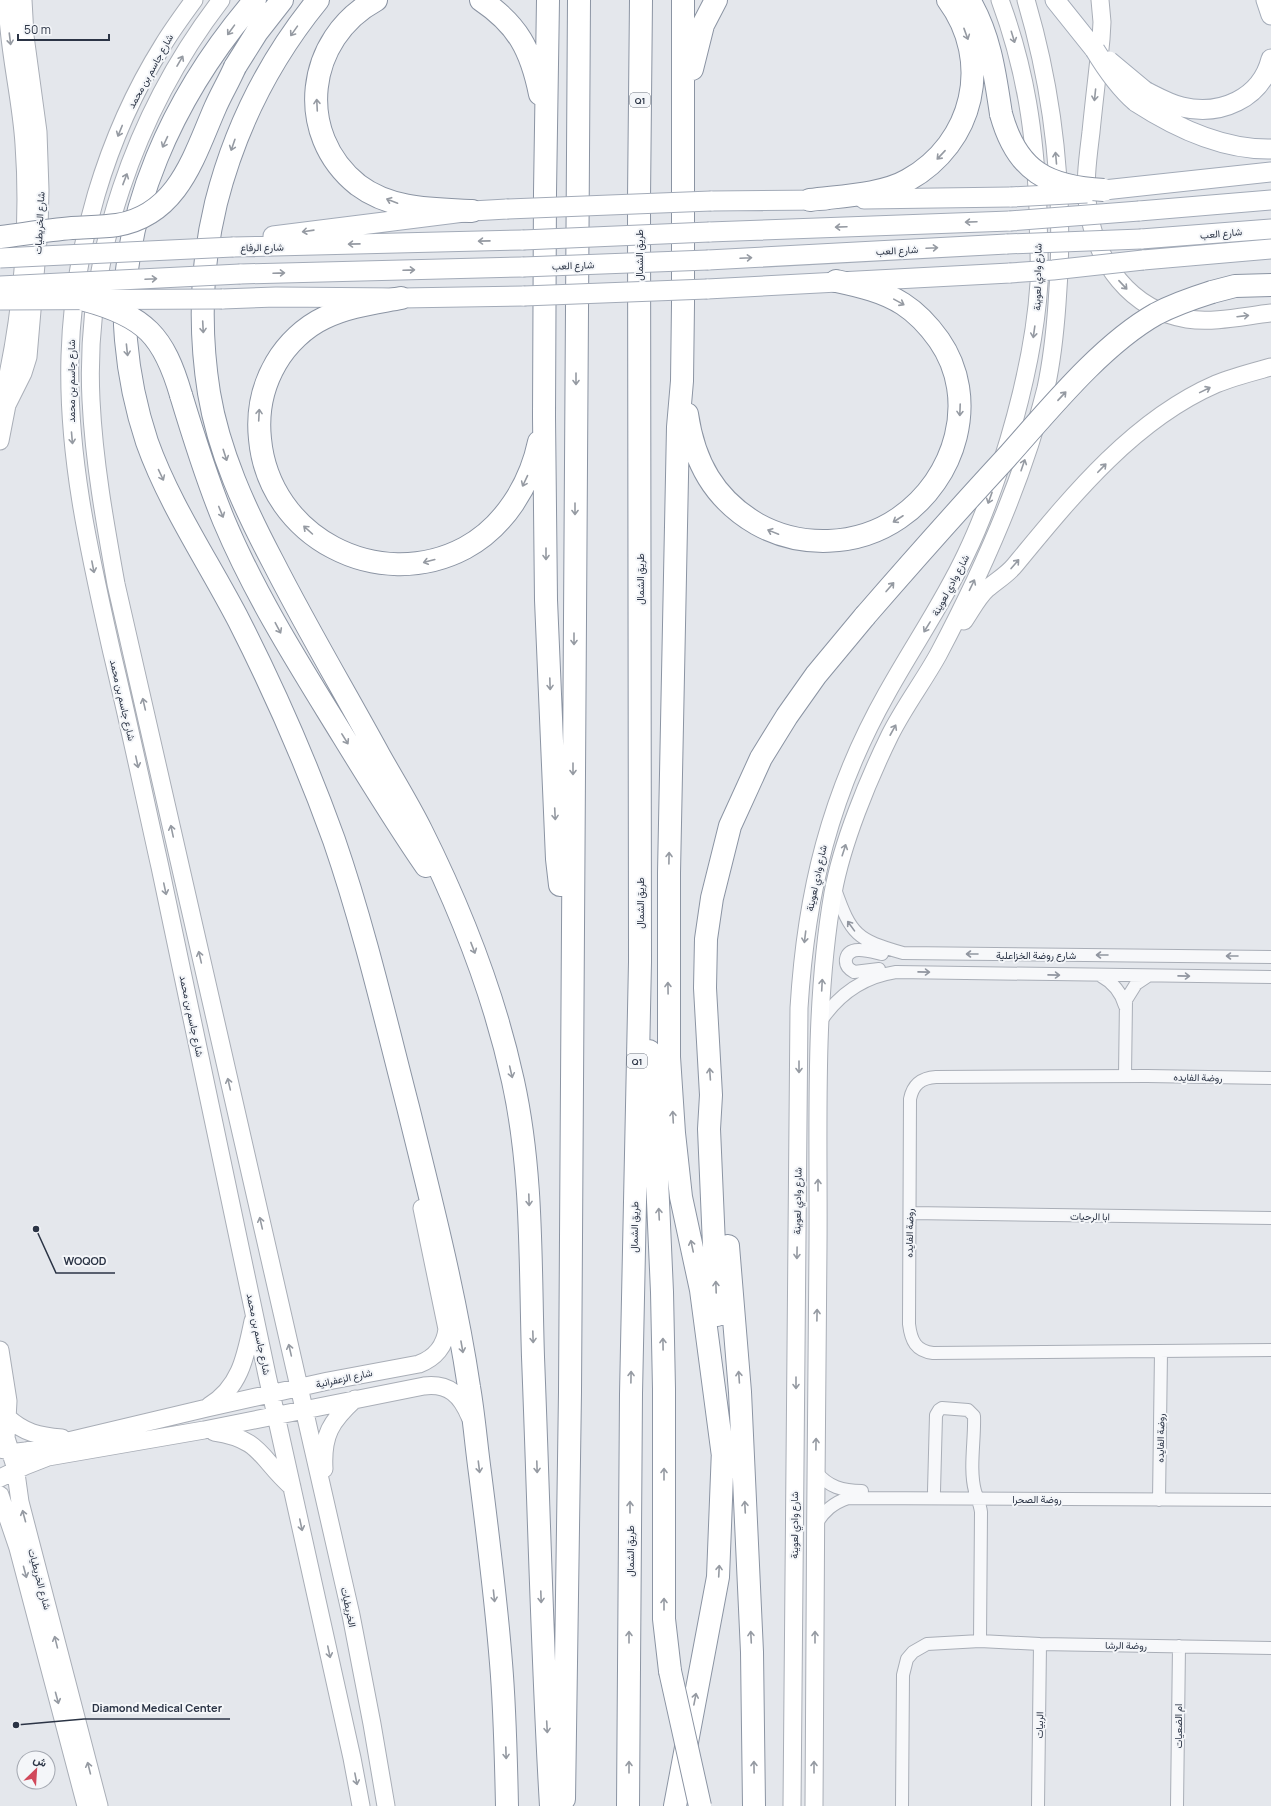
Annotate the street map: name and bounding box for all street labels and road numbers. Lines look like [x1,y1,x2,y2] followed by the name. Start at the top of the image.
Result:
[124,31,176,111] street label: شارع جاسم بن محمد
[630,93,650,107] road number: Q1
[30,191,48,255] street label: شارع الخريطيات
[1199,224,1243,242] street label: شارع العب
[632,229,646,281] street label: طريق الشمال
[240,240,284,254] street label: شارع الرفاع
[875,242,919,258] street label: شارع العب
[1029,243,1047,311] street label: شارع وادي لعوينة
[552,257,595,273] street label: شارع العب
[64,339,78,423] street label: شارع جاسم بن محمد
[928,552,974,619] street label: شارع وادي لعوينة
[633,553,647,605] street label: طريق الشمال
[107,658,139,742] street label: شارع جاسم بن محمد
[802,843,832,913] street label: شارع وادي لعوينة
[633,877,647,929] street label: طريق الشمال
[996,948,1076,962] street label: شارع روضة الخزاعلية
[177,974,207,1058] street label: شارع جاسم بن محمد
[627,1054,647,1068] road number: Q1
[1173,1070,1223,1084] street label: روضة الفايده
[789,1167,807,1235] street label: شارع وادي لعوينة
[627,1201,641,1253] street label: طريق الشمال
[902,1208,916,1258] street label: روضة الفايده
[1070,1209,1110,1223] street label: ابا الرحيات
[244,1292,274,1376] street label: شارع جاسم بن محمد
[314,1365,374,1391] street label: شارع الزعفرانية
[1153,1413,1167,1463] street label: روضة الفايده
[787,1491,803,1559] street label: شارع وادي لعوينة
[1012,1492,1062,1506] street label: روضة الصحرا
[623,1525,637,1577] street label: طريق الشمال
[25,1547,55,1611] street label: شارع الخريطيات
[338,1586,360,1628] street label: الخريطيات
[1105,1638,1147,1652] street label: روضة الرشا
[1171,1704,1185,1748] street label: ام الضعيات
[1032,1711,1046,1739] street label: الربيات

